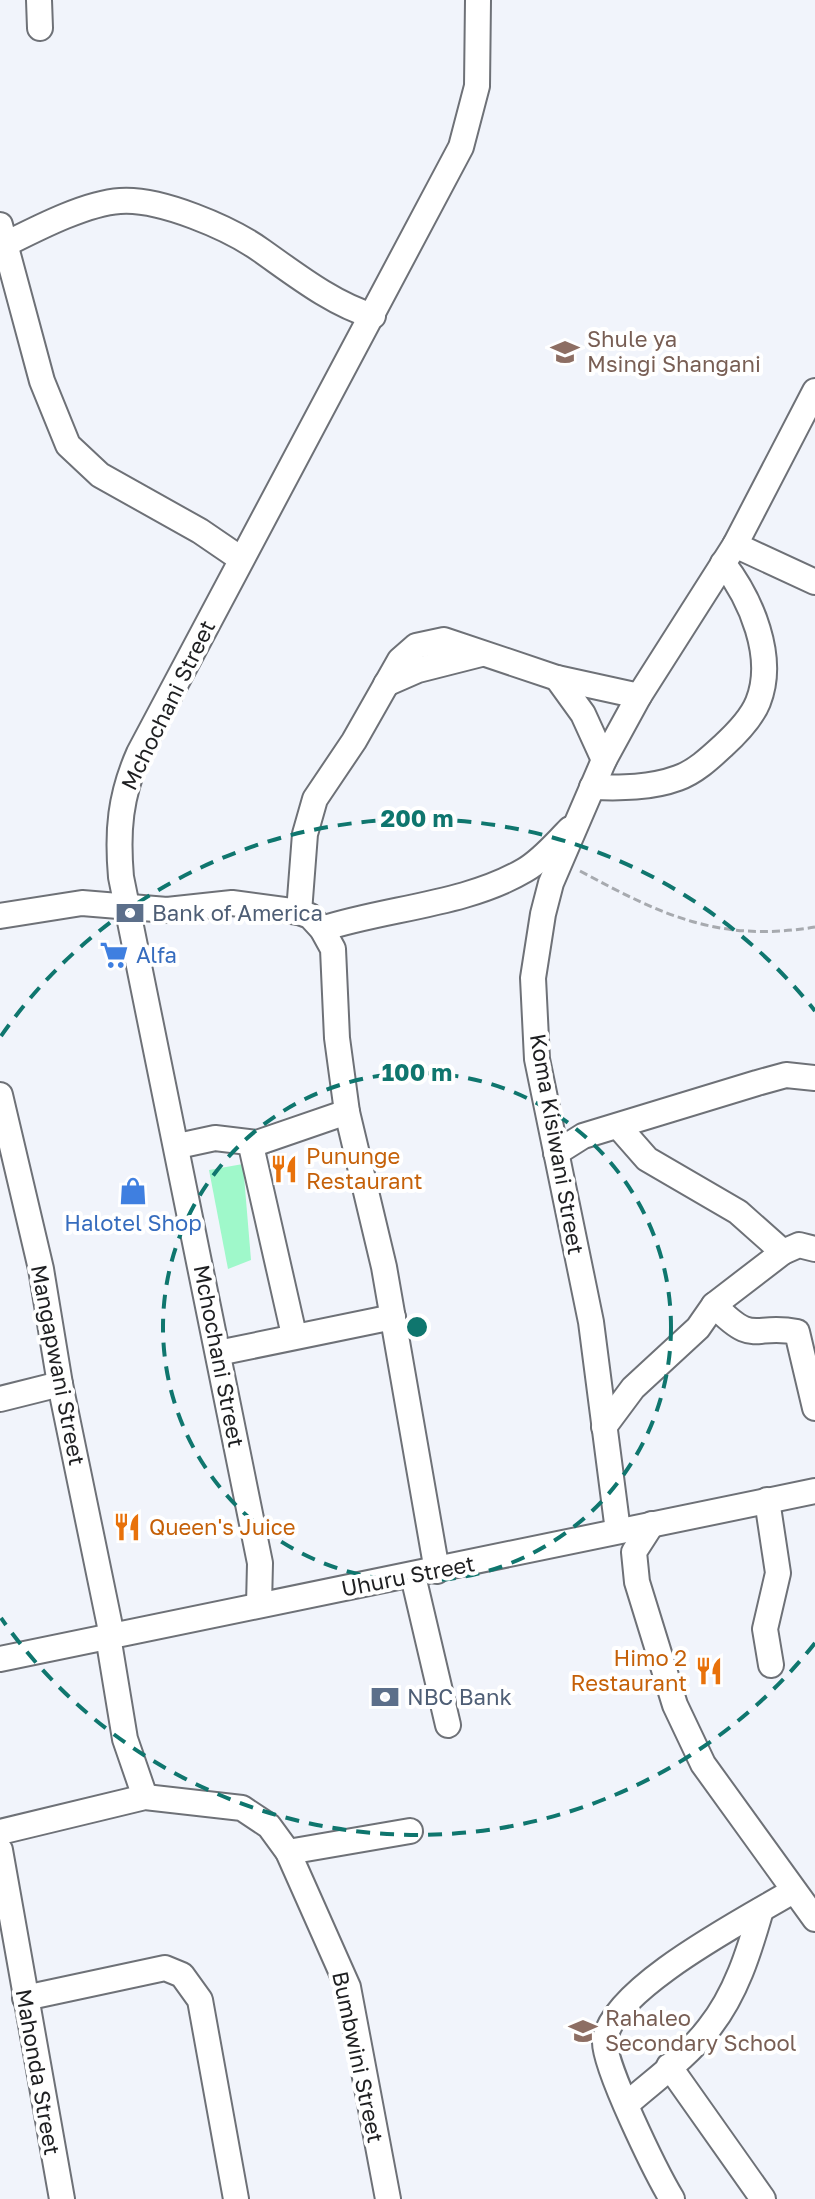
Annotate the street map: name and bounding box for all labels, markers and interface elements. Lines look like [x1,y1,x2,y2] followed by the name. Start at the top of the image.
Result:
[587,325,761,377] place label: Shule ya Msingi Shangani
[550,337,580,367] school or university icon: Shule ya Msingi Shangani
[115,615,220,794] street label: Mchochani Street
[381,803,453,832] text: 200 m
[115,898,145,928] bank icon: Bank of America
[152,899,323,926] place label: Bank of America
[99,940,129,970] supermarket icon: Alfa
[136,941,177,968] place label: Alfa
[525,1031,590,1256] street label: Koma Kisiwani Street
[382,1057,452,1086] text: 100 m
[306,1142,423,1194] place label: Pununge Restaurant
[269,1154,299,1184] restaurant icon: Pununge Restaurant
[118,1176,148,1206] shop icon: Halotel Shop
[64,1209,202,1236] place label: Halotel Shop
[26,1262,91,1468] street label: Mangapwani Street
[189,1262,250,1450] street label: Mchochani Street
[403,1313,431,1341] centre of rings
[112,1512,142,1542] restaurant icon: Queen's Juice
[149,1513,296,1540] place label: Queen's Juice
[339,1549,477,1602] street label: Uhuru Street
[570,1644,687,1696] place label: Himo 2 Restaurant
[694,1656,724,1686] restaurant icon: Himo 2 Restaurant
[370,1682,400,1712] bank icon: NBC Bank
[407,1683,512,1710] place label: NBC Bank
[327,1969,390,2145] street label: Bumbwini Street
[11,1987,66,2157] street label: Mahonda Street
[605,2004,797,2056] place label: Rahaleo Secondary School
[568,2016,598,2046] school or university icon: Rahaleo Secondary School

